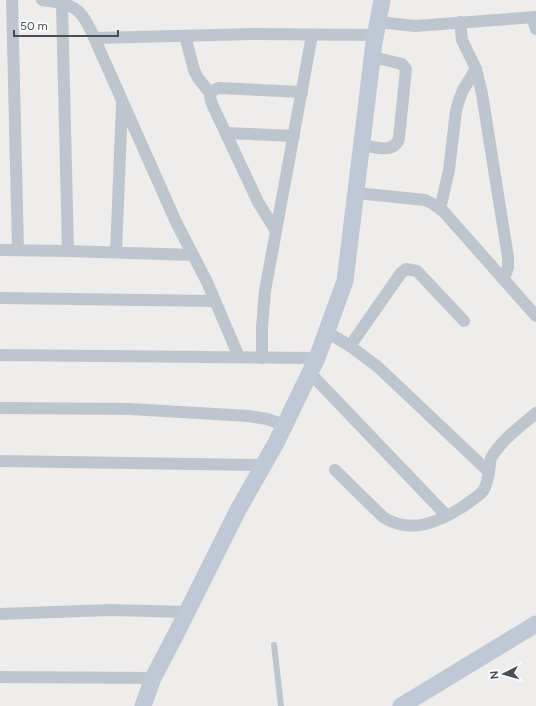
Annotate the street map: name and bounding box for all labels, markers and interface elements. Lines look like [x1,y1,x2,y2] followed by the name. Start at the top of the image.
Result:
[14,12,118,38] scale bar
[20,19,48,33] text: 50 m
[484,654,524,694] north arrow
[488,670,501,680] text: N

